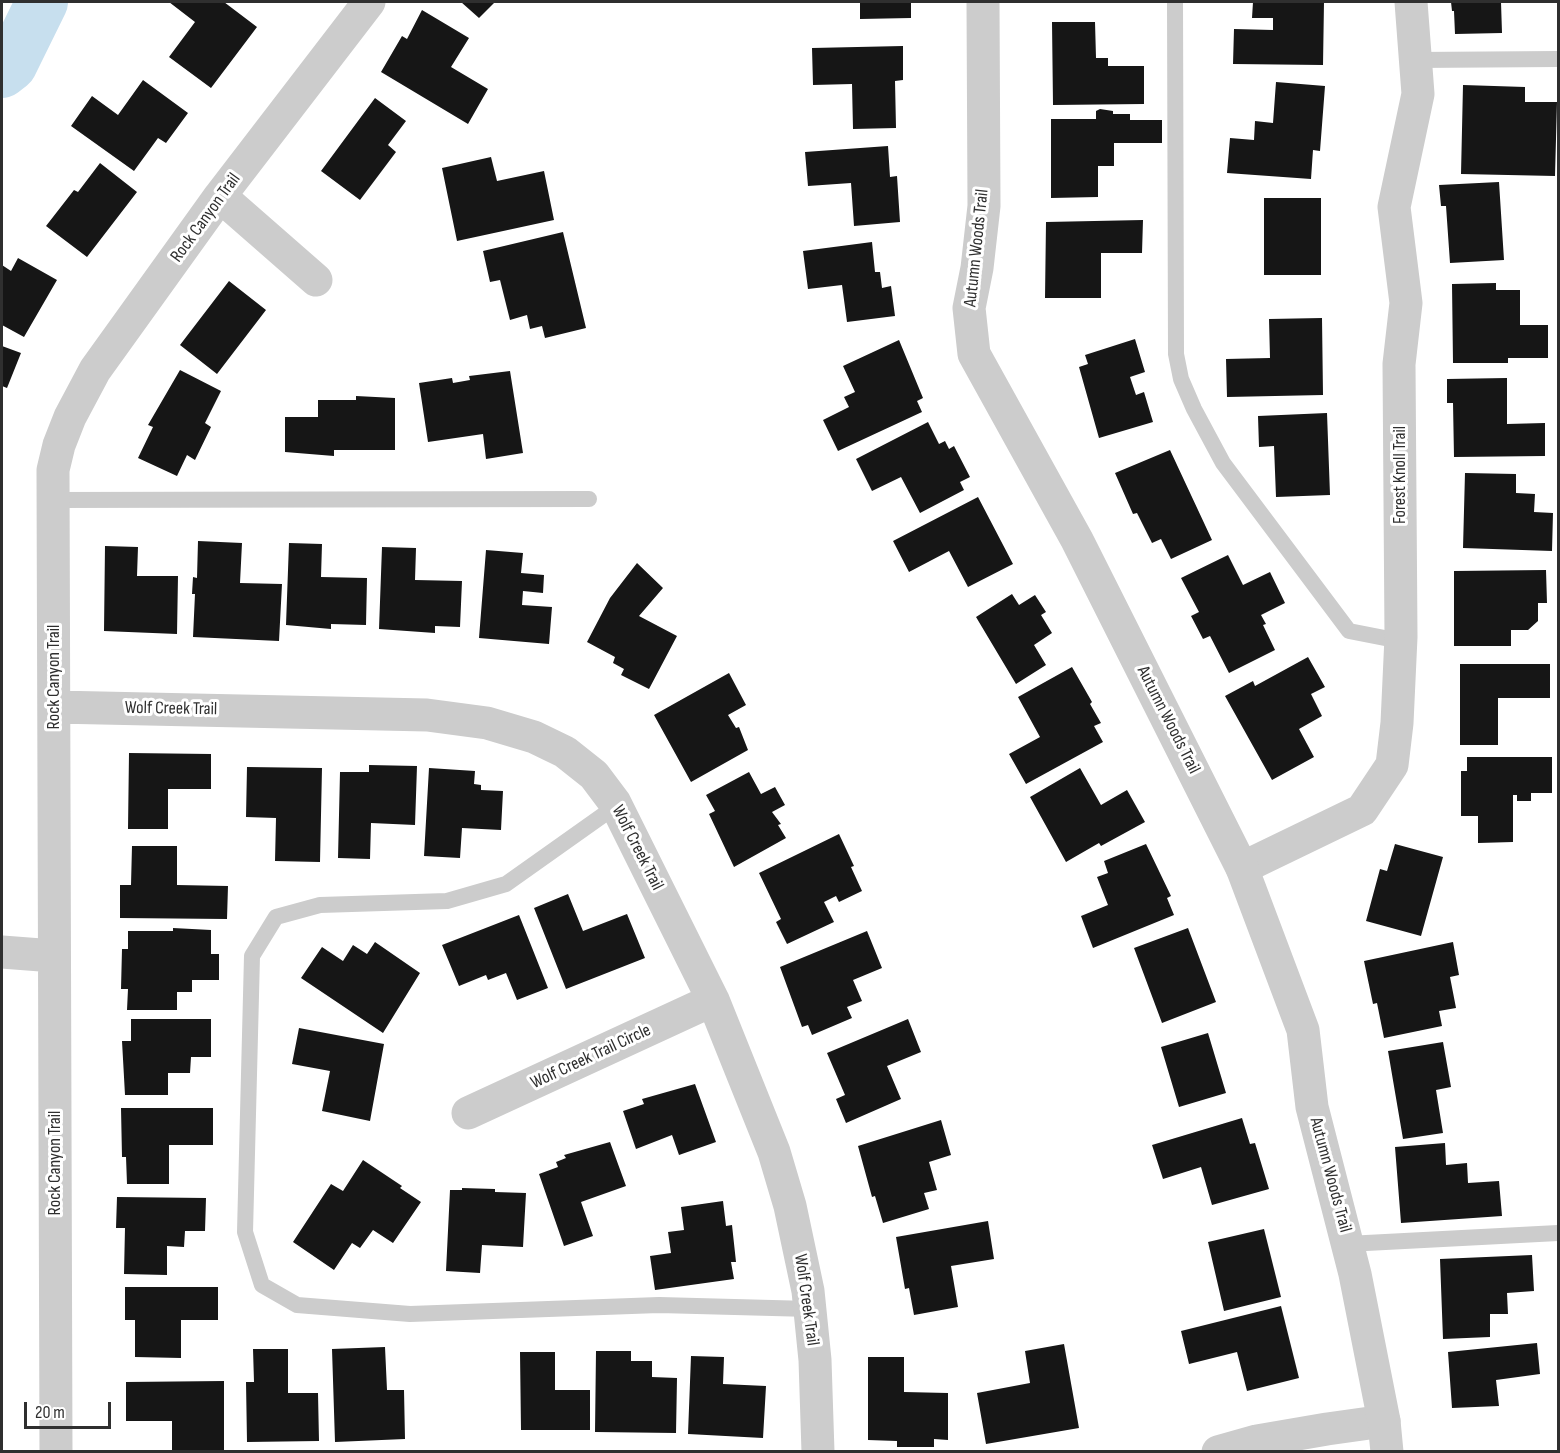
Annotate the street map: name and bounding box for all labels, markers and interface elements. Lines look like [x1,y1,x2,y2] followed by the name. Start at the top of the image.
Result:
[166,169,246,267] street label: Rock Canyon Trail
[960,188,994,308] street label: Autumn Woods Trail
[1389,426,1411,524] street label: Forest Knoll Trail
[43,625,65,729] street label: Rock Canyon Trail
[1132,663,1204,777] street label: Autumn Woods Trail
[125,697,217,721] street label: Wolf Creek Trail
[606,802,668,894] street label: Wolf Creek Trail
[527,1020,655,1094] street label: Wolf Creek Trail Circle
[44,1111,66,1215] street label: Rock Canyon Trail
[1304,1115,1356,1235] street label: Autumn Woods Trail
[789,1253,823,1347] street label: Wolf Creek Trail
[27,1390,114,1428] scale bar
[35,1402,65,1423] text: 20 m

